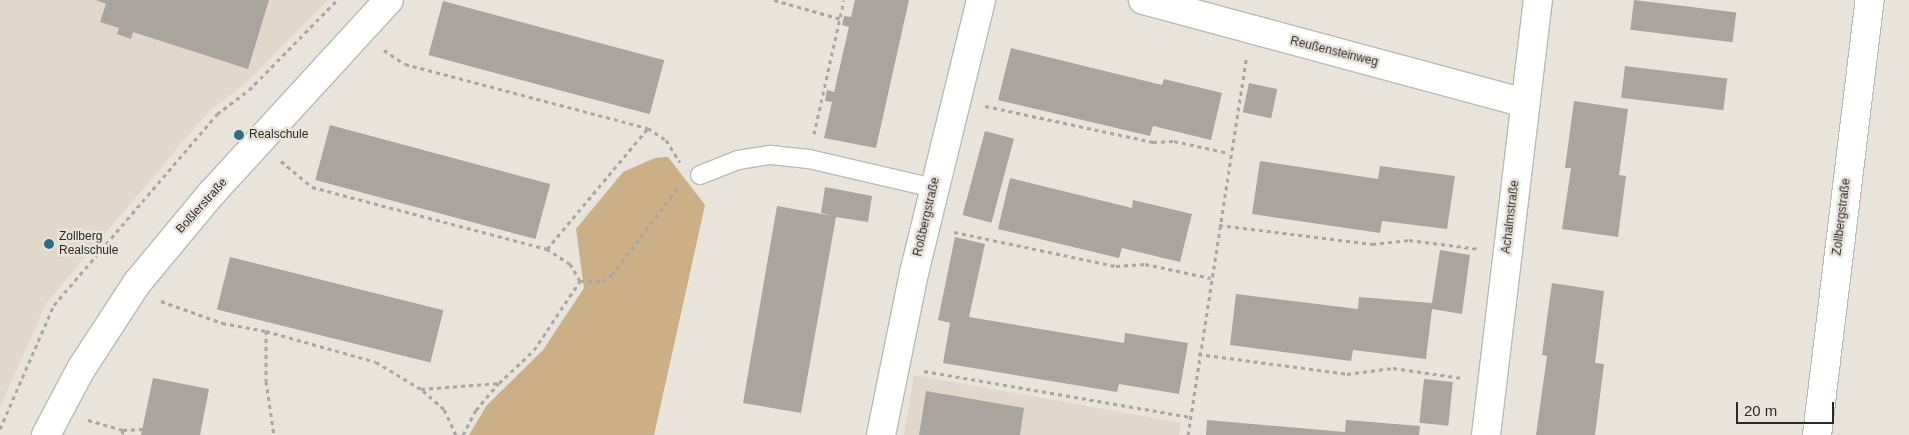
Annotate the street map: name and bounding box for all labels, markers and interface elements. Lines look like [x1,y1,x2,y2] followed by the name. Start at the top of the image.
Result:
[1289,34,1379,70] street label: Reußensteinweg
[249,128,308,142] place label: Realschule
[233,129,245,141] marker: Realschule
[173,175,231,237] street label: Boßlerstraße
[911,176,943,258] street label: Roßbergstraße
[1830,178,1854,256] street label: Zollbergstraße
[1499,179,1523,255] street label: Achalmstraße
[59,230,118,258] place label: Zollberg Realschule
[43,238,55,250] marker: Zollberg Realschule
[1739,392,1836,424] scale bar
[1744,402,1777,419] text: 20 m

